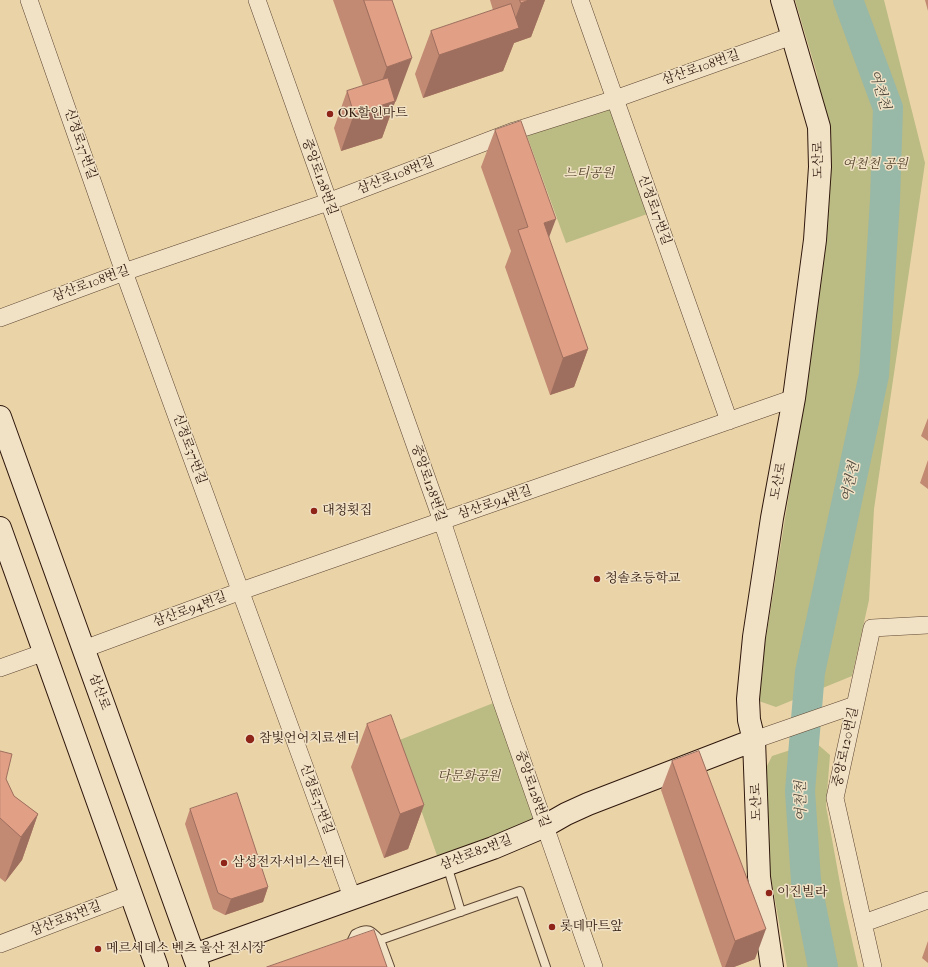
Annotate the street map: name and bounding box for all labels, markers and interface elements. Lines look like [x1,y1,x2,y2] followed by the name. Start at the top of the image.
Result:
[660,47,742,89] street label: 삼산로108번길
[865,68,893,112] water label: 여천천
[61,106,99,182] street label: 신정로37번길
[338,106,408,122] place label: OK할인마트
[325,109,335,119] marker: OK할인마트
[298,136,340,218] street label: 중앙로128번길
[811,141,827,179] street label: 도산로
[355,154,437,198] street label: 삼산로108번길
[842,157,908,173] park label: 여천천 공원
[564,166,614,182] park label: 느티공원
[634,173,674,247] street label: 신정로17번길
[50,263,132,305] street label: 삼산로108번길
[169,411,209,487] street label: 신정로37번길
[407,442,449,524] street label: 중앙로128번길
[839,460,863,504] water label: 여천천
[768,461,790,501] street label: 도산로
[456,483,534,523] street label: 삼산로94번길
[322,503,372,519] place label: 대청횟집
[309,506,319,516] marker: 대청횟집
[605,571,680,587] place label: 청솔초등학교
[592,574,602,584] marker: 청솔초등학교
[151,589,229,631] street label: 삼산로94번길
[85,672,113,712] street label: 삼산로
[830,706,862,788] street label: 중앙로120번길
[259,731,359,747] place label: 참빛언어치료센터
[244,733,256,745] marker: 참빛언어치료센터
[511,748,553,830] street label: 중앙로128번길
[296,761,336,837] street label: 신정로37번길
[438,769,500,785] park label: 다문화공원
[793,781,811,821] water label: 여천천
[749,783,765,821] street label: 도산로
[438,832,514,874] street label: 삼산로82번길
[232,855,345,871] place label: 삼성전자서비스센터
[219,858,229,868] marker: 삼성전자서비스센터
[777,885,827,901] place label: 이진빌라
[764,888,774,898] marker: 이진빌라
[28,898,104,940] street label: 삼산로83번길
[560,919,623,935] place label: 롯데마트앞
[547,922,557,932] marker: 롯데마트앞
[106,941,265,957] place label: 메르세데스 벤츠 울산 전시장
[93,944,103,954] marker: 메르세데스 벤츠 울산 전시장

